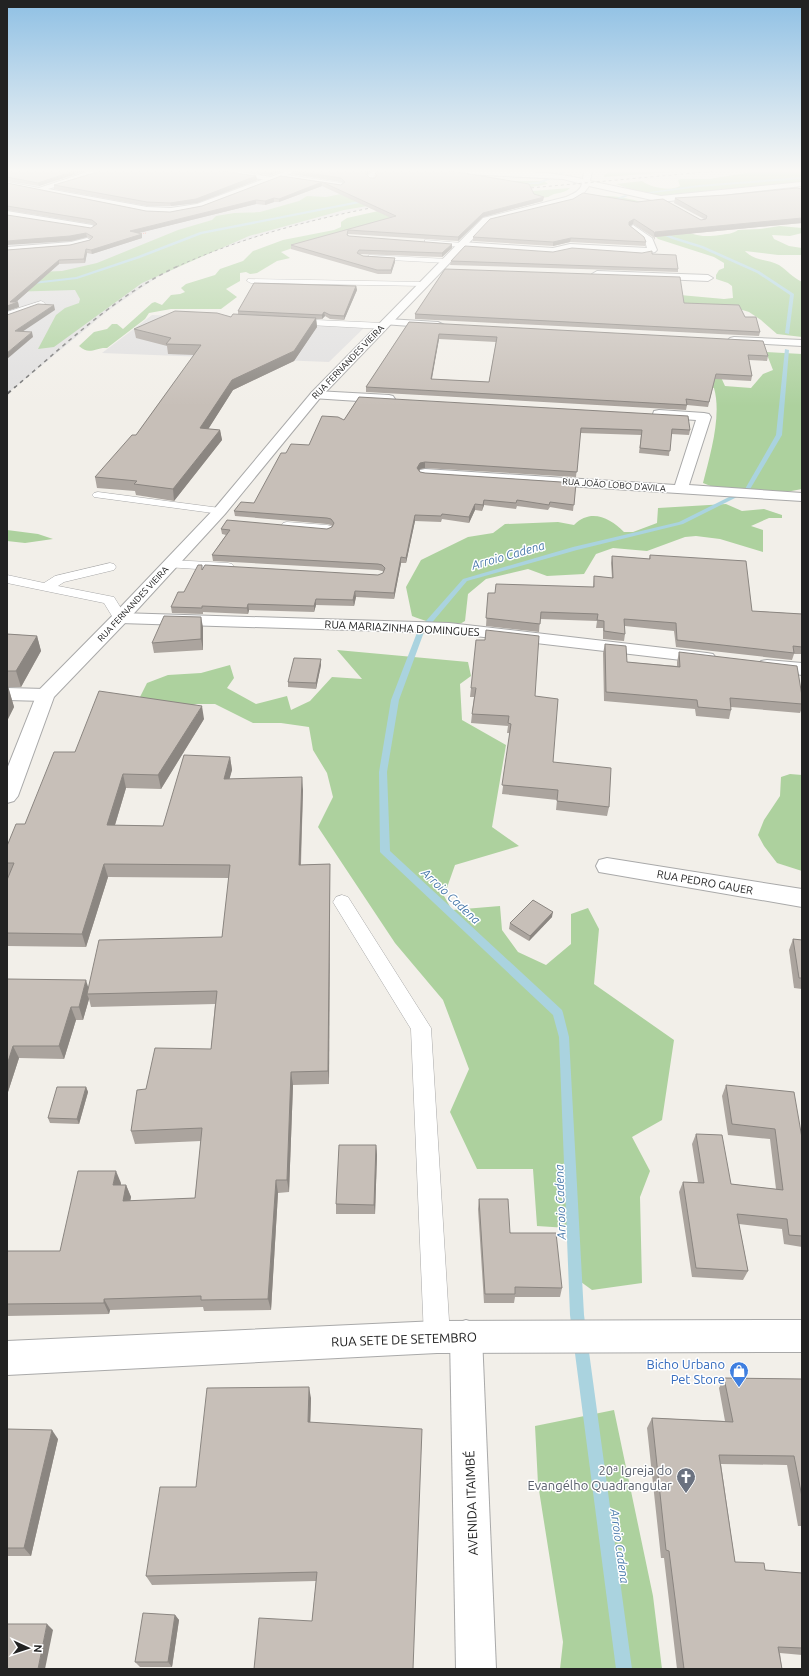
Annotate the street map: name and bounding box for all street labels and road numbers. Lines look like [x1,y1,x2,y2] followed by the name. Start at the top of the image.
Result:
[310,323,386,401] street label: RUA FERNANDES VIEIRA
[562,475,666,494] street label: RUA JOÃO LOBO D'AVILA
[96,564,171,644] street label: RUA FERNANDES VIEIRA
[324,618,480,638] street label: RUA MARIAZINHA DOMINGUES
[656,868,754,896] street label: RUA PEDRO GAUER
[331,1329,477,1349] street label: RUA SETE DE SETEMBRO
[461,1450,480,1556] street label: AVENIDA ITAIMBÉ

